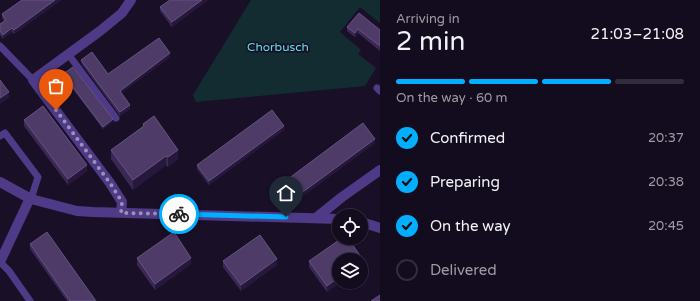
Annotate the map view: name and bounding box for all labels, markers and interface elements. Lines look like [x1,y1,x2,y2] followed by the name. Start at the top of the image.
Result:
[396,11,460,27] text: Arriving in
[591,25,684,43] text: 21:03–21:08
[396,26,465,57] text: 2 min
[247,40,309,54] park label: Chorbusch
[39,69,73,110] pin
[45,75,67,97] icon: bag
[396,90,508,106] text: On the way · 60 m
[396,127,418,149] icon: check
[430,129,505,147] text: Confirmed
[648,130,684,146] text: 20:37
[396,171,418,193] icon: check
[430,173,500,191] text: Preparing
[648,174,684,190] text: 20:38
[269,176,303,217] pin
[275,182,297,204] icon: home
[159,194,199,234] courier
[168,203,190,225] icon: bike
[332,209,368,289] map controls
[332,209,368,245] button: locate
[396,215,418,237] icon: check
[430,217,510,235] text: On the way
[648,218,684,234] text: 20:45
[332,253,368,289] button: layers
[430,261,497,279] text: Delivered

